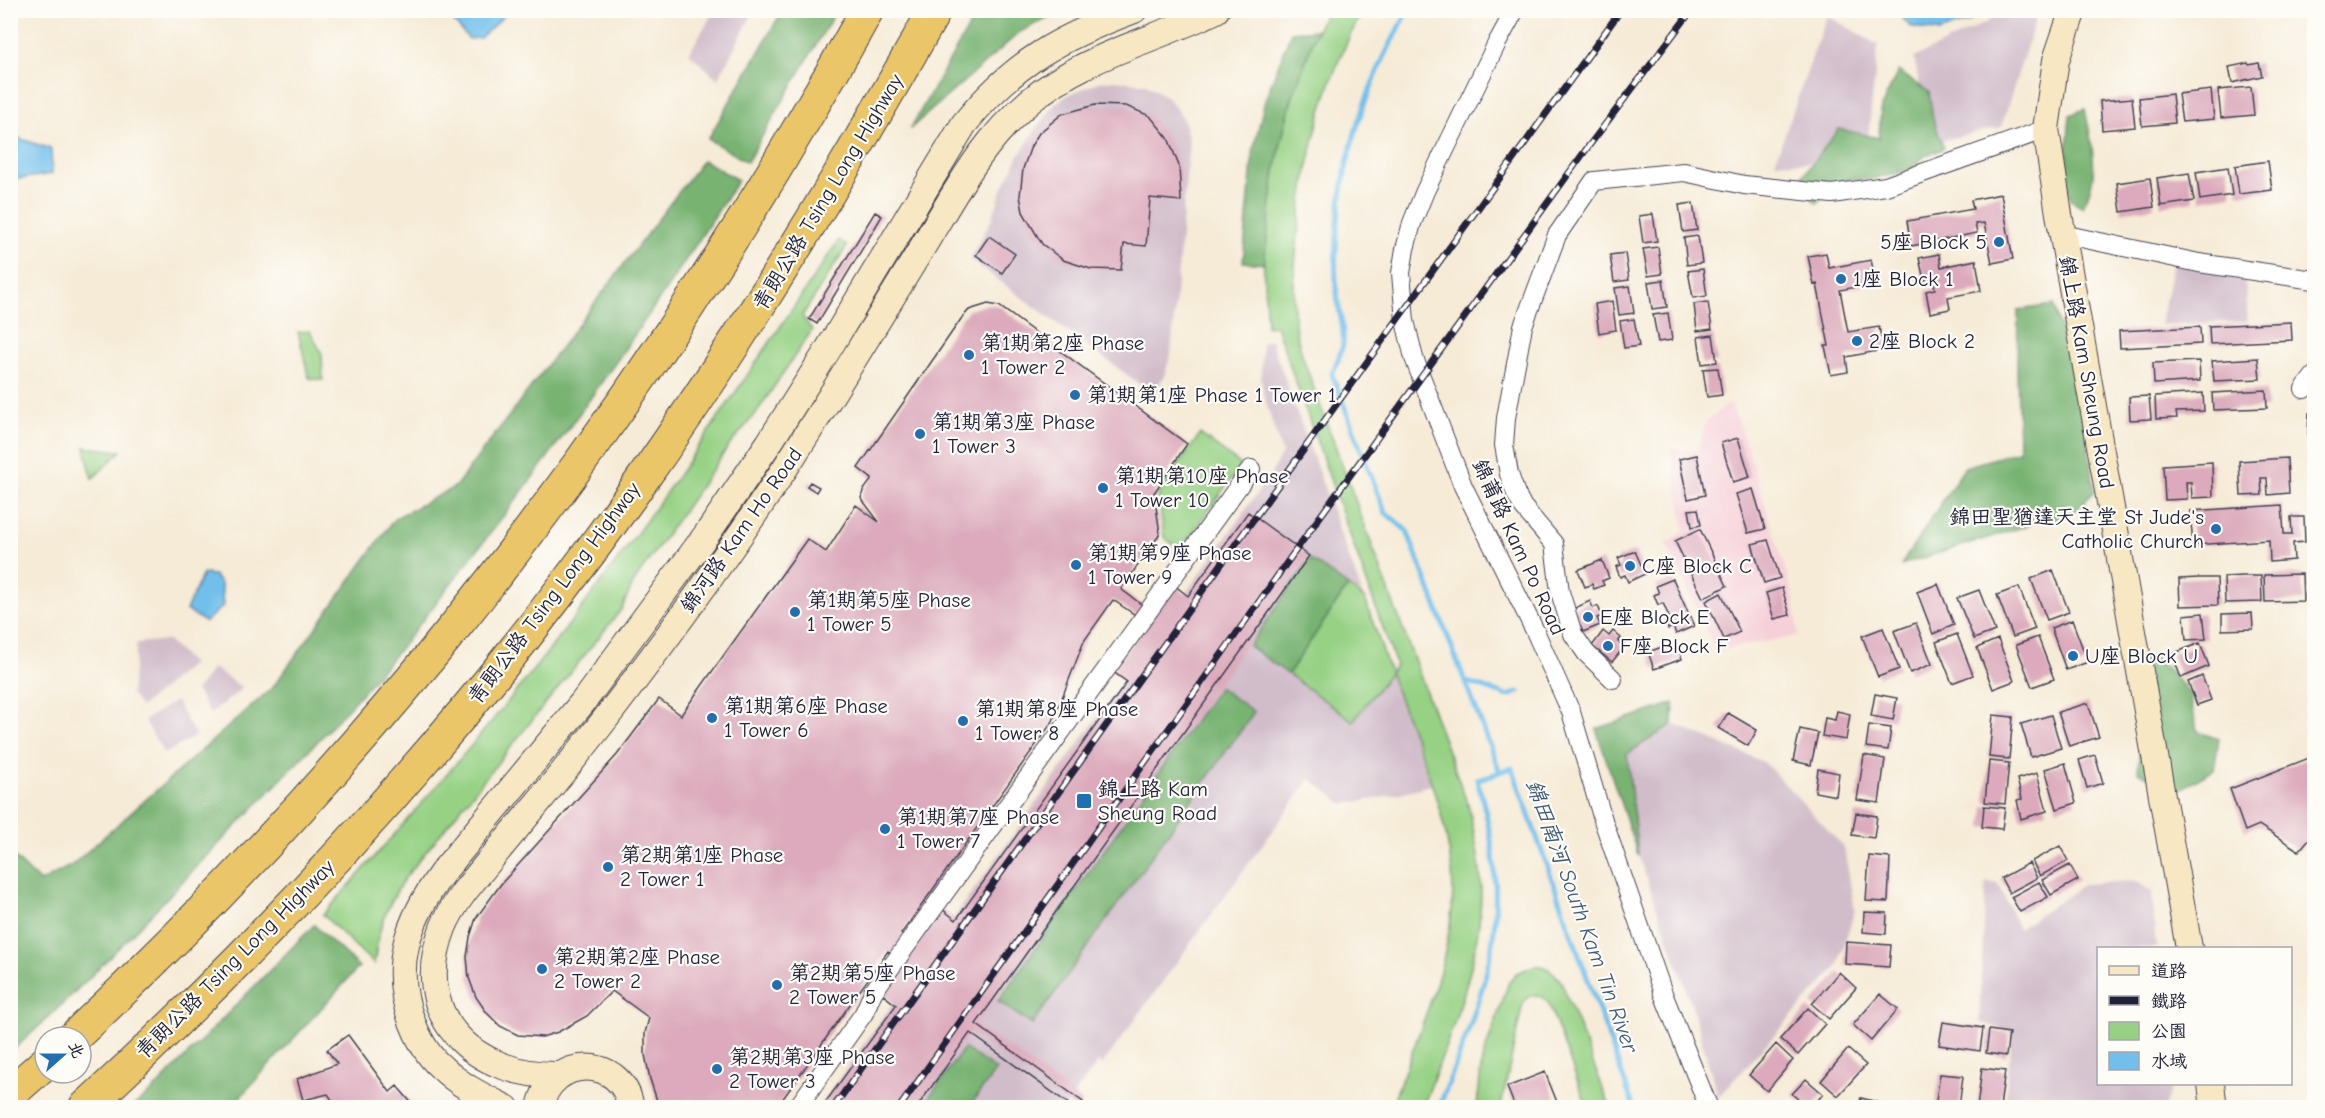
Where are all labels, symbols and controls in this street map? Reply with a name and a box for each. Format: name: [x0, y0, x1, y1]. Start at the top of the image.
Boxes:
street label: 青朗公路 Tsing Long Highway: [748, 69, 908, 314]
place label: 5座 Block 5: [1880, 230, 1987, 254]
marker: 5座 Block 5: [1992, 235, 2006, 249]
street label: 錦上路 Kam Sheung Road: [2055, 254, 2119, 490]
place label: 1座 Block 1: [1853, 267, 1954, 291]
marker: 1座 Block 1: [1834, 272, 1848, 286]
place label: 2座 Block 2: [1869, 329, 1975, 353]
place label: 第1期第2座 Phase 1 Tower 2: [981, 331, 1144, 379]
marker: 2座 Block 2: [1850, 334, 1864, 348]
marker: 第1期第2座 Phase 1 Tower 2: [962, 348, 976, 362]
place label: 第1期第1座 Phase 1 Tower 1: [1087, 383, 1336, 407]
marker: 第1期第1座 Phase 1 Tower 1: [1068, 388, 1082, 402]
place label: 第1期第3座 Phase 1 Tower 3: [932, 410, 1095, 458]
marker: 第1期第3座 Phase 1 Tower 3: [913, 427, 927, 441]
street label: 錦河路 Kam Ho Road: [675, 443, 807, 617]
street label: 錦莆路 Kam Po Road: [1468, 455, 1570, 639]
place label: 第1期第10座 Phase 1 Tower 10: [1115, 464, 1288, 512]
street label: 青朗公路 Tsing Long Highway: [463, 477, 645, 708]
marker: 第1期第10座 Phase 1 Tower 10: [1096, 481, 1110, 495]
place label: 錦田聖猶達天主堂 St Jude's Catholic Church: [1950, 505, 2204, 553]
marker: 錦田聖猶達天主堂 St Jude's Catholic Church: [2209, 522, 2223, 536]
place label: 第1期第9座 Phase 1 Tower 9: [1088, 541, 1252, 589]
place label: C座 Block C: [1642, 554, 1752, 578]
marker: 第1期第9座 Phase 1 Tower 9: [1069, 558, 1083, 572]
marker: C座 Block C: [1623, 559, 1637, 573]
place label: 第1期第5座 Phase 1 Tower 5: [807, 588, 971, 636]
marker: 第1期第5座 Phase 1 Tower 5: [788, 605, 802, 619]
place label: E座 Block E: [1600, 605, 1709, 629]
marker: E座 Block E: [1581, 610, 1595, 624]
place label: F座 Block F: [1620, 634, 1728, 658]
marker: F座 Block F: [1601, 639, 1615, 653]
place label: U座 Block U: [2085, 644, 2198, 668]
marker: U座 Block U: [2066, 649, 2080, 663]
place label: 第1期第6座 Phase 1 Tower 6: [724, 694, 888, 742]
place label: 第1期第8座 Phase 1 Tower 8: [975, 697, 1138, 745]
marker: 第1期第6座 Phase 1 Tower 6: [705, 711, 719, 725]
marker: 第1期第8座 Phase 1 Tower 8: [956, 714, 970, 728]
water label: 錦田南河 South Kam Tin River: [1520, 776, 1644, 1057]
place label: 錦上路 Kam Sheung Road: [1098, 777, 1217, 825]
marker: 錦上路 Kam Sheung Road: [1075, 792, 1093, 810]
place label: 第1期第7座 Phase 1 Tower 7: [897, 805, 1059, 853]
marker: 第1期第7座 Phase 1 Tower 7: [878, 822, 892, 836]
place label: 第2期第1座 Phase 2 Tower 1: [620, 843, 783, 891]
street label: 青朗公路 Tsing Long Highway: [131, 854, 340, 1063]
marker: 第2期第1座 Phase 2 Tower 1: [601, 860, 615, 874]
place label: 第2期第2座 Phase 2 Tower 2: [554, 945, 720, 993]
legend: [2097, 947, 2292, 1085]
place label: 第2期第5座 Phase 2 Tower 5: [789, 961, 955, 1009]
text: 道路: [2151, 961, 2187, 982]
marker: 第2期第2座 Phase 2 Tower 2: [535, 962, 549, 976]
marker: 第2期第5座 Phase 2 Tower 5: [770, 978, 784, 992]
text: 鐵路: [2151, 991, 2187, 1012]
text: 公園: [2151, 1021, 2187, 1042]
north arrow: [33, 1025, 93, 1085]
text: 北: [65, 1039, 87, 1061]
place label: 第2期第3座 Phase 2 Tower 3: [729, 1045, 895, 1093]
text: 水域: [2151, 1051, 2187, 1072]
marker: 第2期第3座 Phase 2 Tower 3: [710, 1062, 724, 1076]

